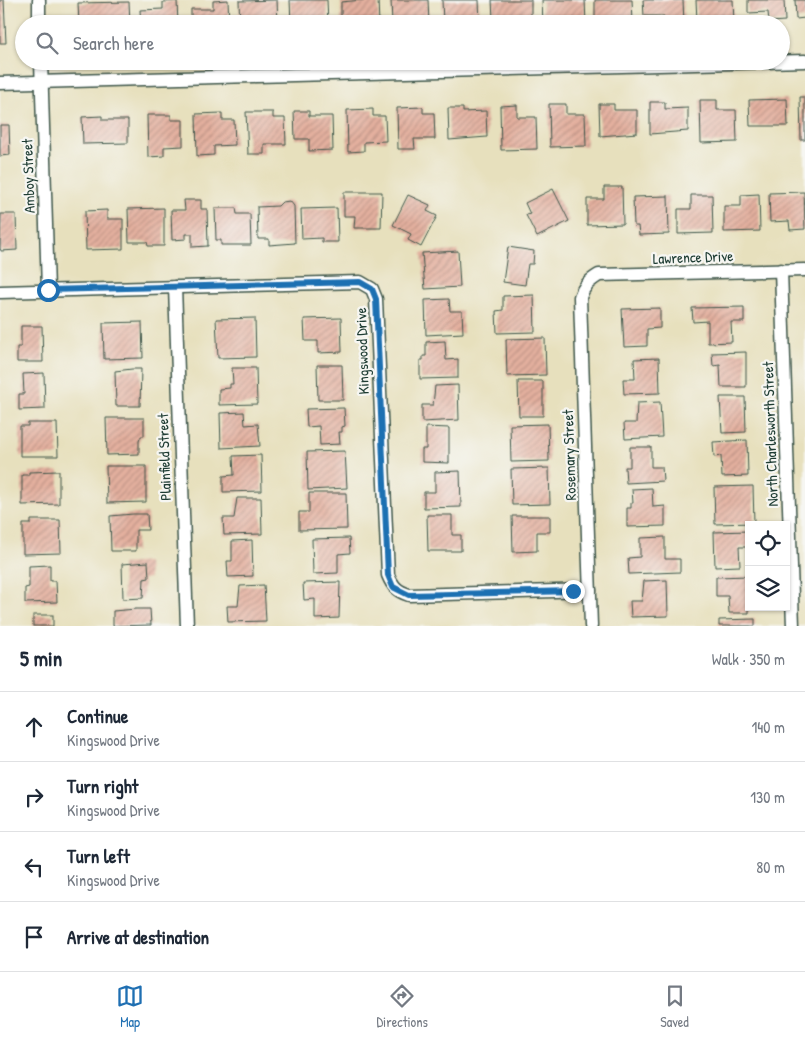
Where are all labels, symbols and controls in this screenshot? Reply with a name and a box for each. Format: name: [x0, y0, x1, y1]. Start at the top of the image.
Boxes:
search box: [15, 15, 790, 70]
icon: search: [33, 29, 61, 57]
text: Search here: [73, 30, 154, 56]
street label: Amboy Street: [16, 138, 40, 214]
street label: Lawrence Drive: [652, 245, 734, 269]
route start: [37, 279, 60, 302]
street label: Kingswood Drive: [350, 307, 374, 395]
street label: North Charlesworth Street: [757, 360, 783, 507]
street label: Rosemary Street: [557, 408, 581, 501]
street label: Plainfield Street: [152, 412, 176, 501]
map controls: [745, 521, 790, 611]
button: locate: [745, 521, 790, 566]
button: layers: [745, 566, 790, 611]
route end: [562, 580, 585, 603]
text: 5 min: [20, 644, 62, 673]
text: Walk · 350 m: [712, 648, 785, 670]
text: Continue: [67, 703, 128, 729]
icon: ahead: [20, 713, 48, 741]
text: 140 m: [751, 716, 785, 738]
text: Kingswood Drive: [67, 729, 160, 751]
text: Turn right: [67, 773, 138, 799]
icon: right: [20, 783, 48, 811]
text: 130 m: [750, 786, 785, 808]
text: Kingswood Drive: [67, 799, 160, 821]
text: Turn left: [67, 843, 130, 869]
icon: left: [20, 853, 48, 881]
text: 80 m: [756, 856, 785, 878]
text: Kingswood Drive: [67, 869, 160, 891]
icon: arrive: [20, 923, 48, 951]
text: Arrive at destination: [67, 924, 209, 950]
tab: Map: [116, 982, 144, 1031]
tab: Directions: [376, 982, 428, 1031]
tab: Saved: [660, 982, 689, 1031]

